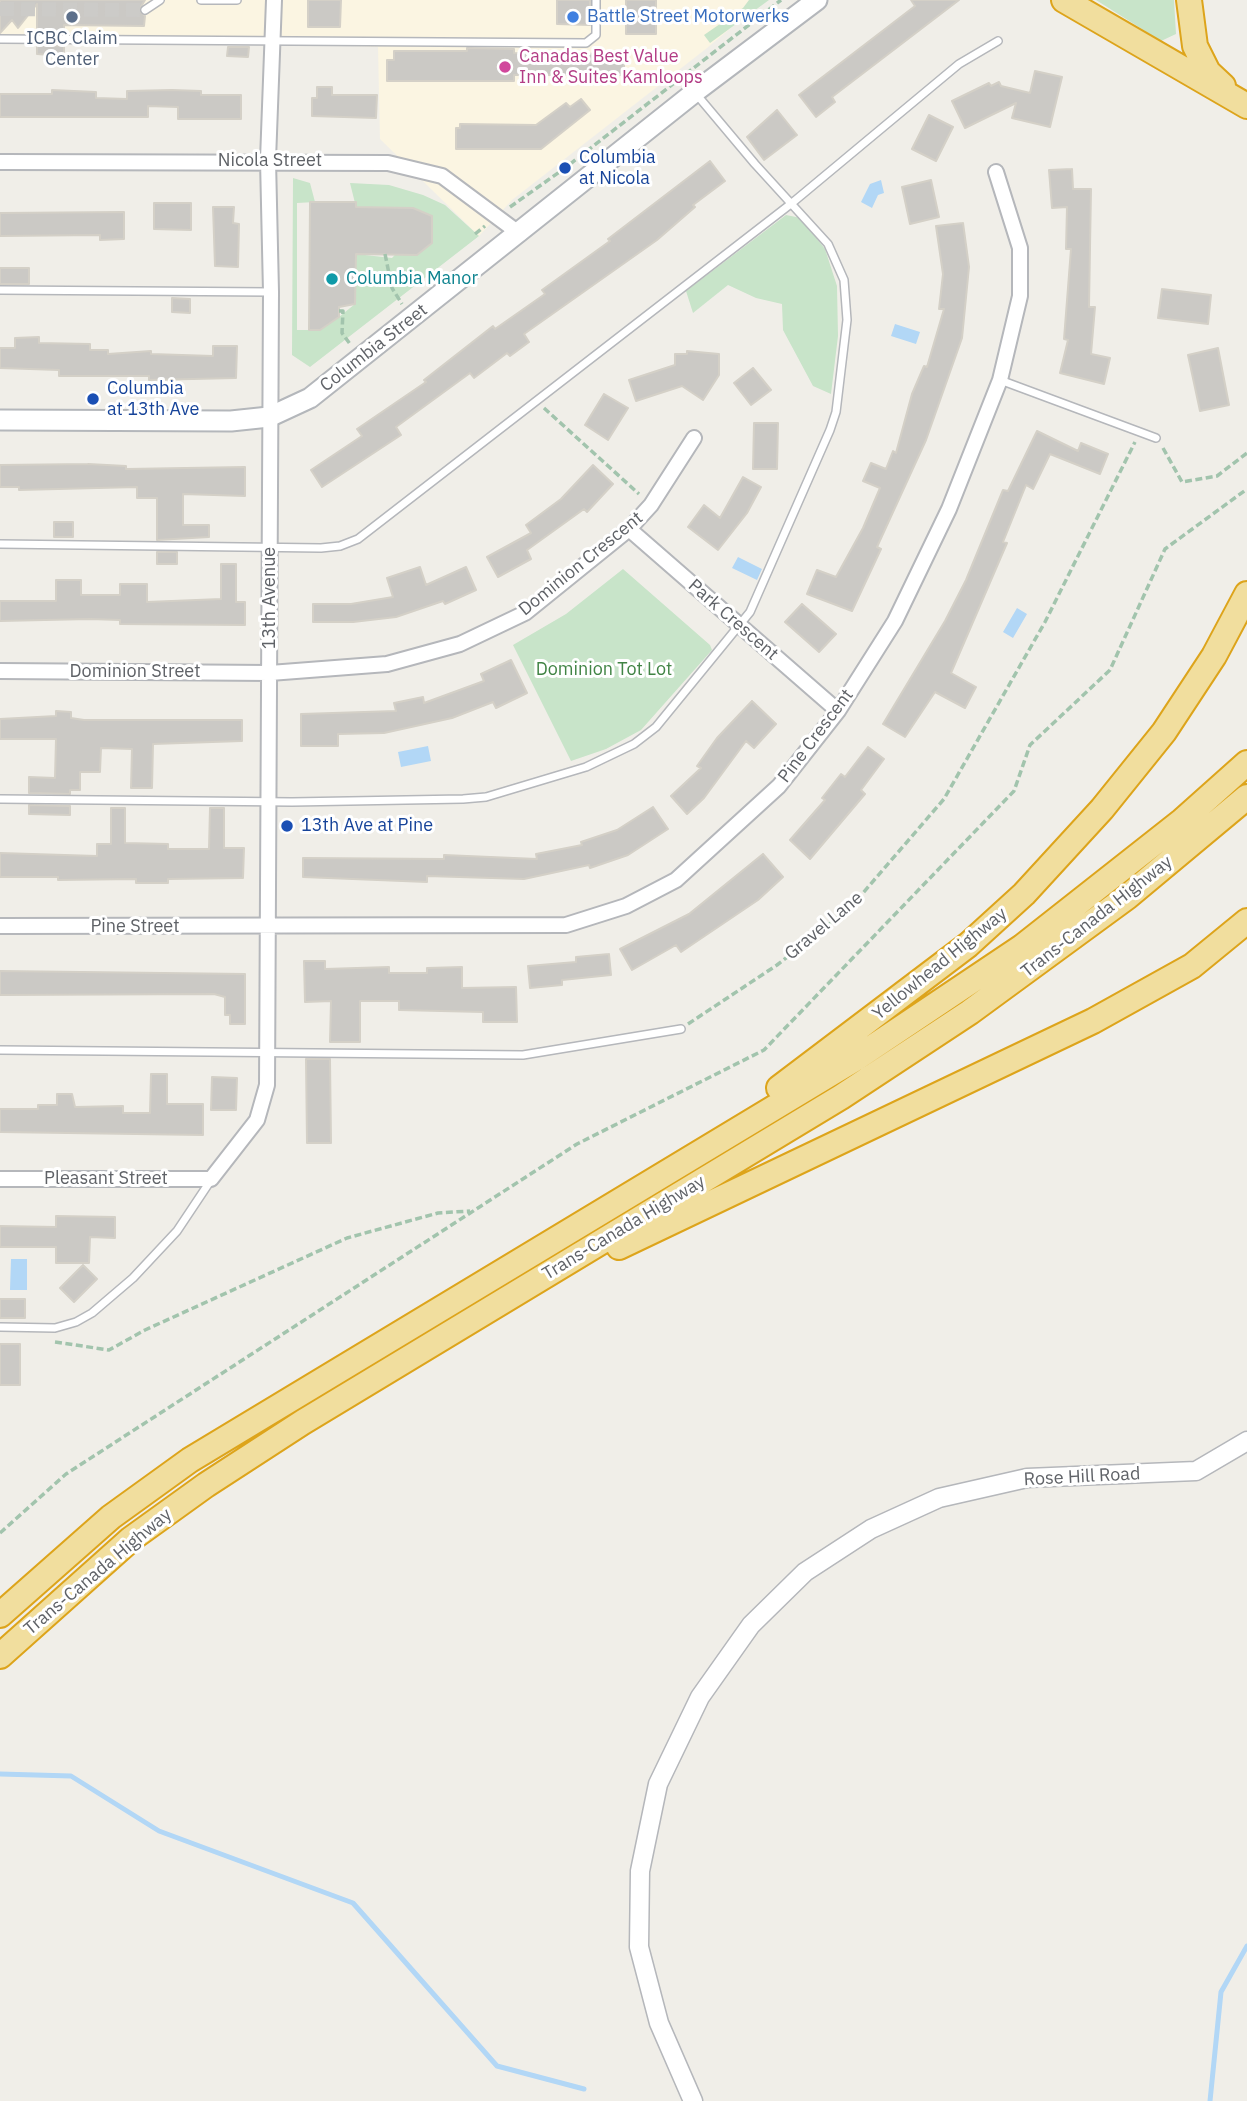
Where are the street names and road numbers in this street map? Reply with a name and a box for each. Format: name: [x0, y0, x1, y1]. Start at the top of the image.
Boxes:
street label: Nicola Street: [218, 150, 322, 172]
street label: Columbia Street: [316, 299, 432, 397]
street label: Dominion Crescent: [515, 507, 647, 621]
street label: 13th Avenue: [259, 547, 281, 649]
street label: Park Crescent: [684, 575, 782, 665]
street label: Dominion Street: [69, 661, 201, 683]
street label: Pine Crescent: [774, 685, 858, 787]
street label: Trans-Canada Highway: [1017, 851, 1177, 983]
street label: Gravel Lane: [781, 887, 867, 965]
street label: Yellowhead Highway: [868, 903, 1012, 1025]
street label: Pine Street: [90, 916, 180, 938]
street label: Pleasant Street: [44, 1168, 168, 1190]
street label: Trans-Canada Highway: [539, 1171, 709, 1285]
street label: Rose Hill Road: [1023, 1463, 1141, 1491]
street label: Trans-Canada Highway: [20, 1504, 176, 1640]

